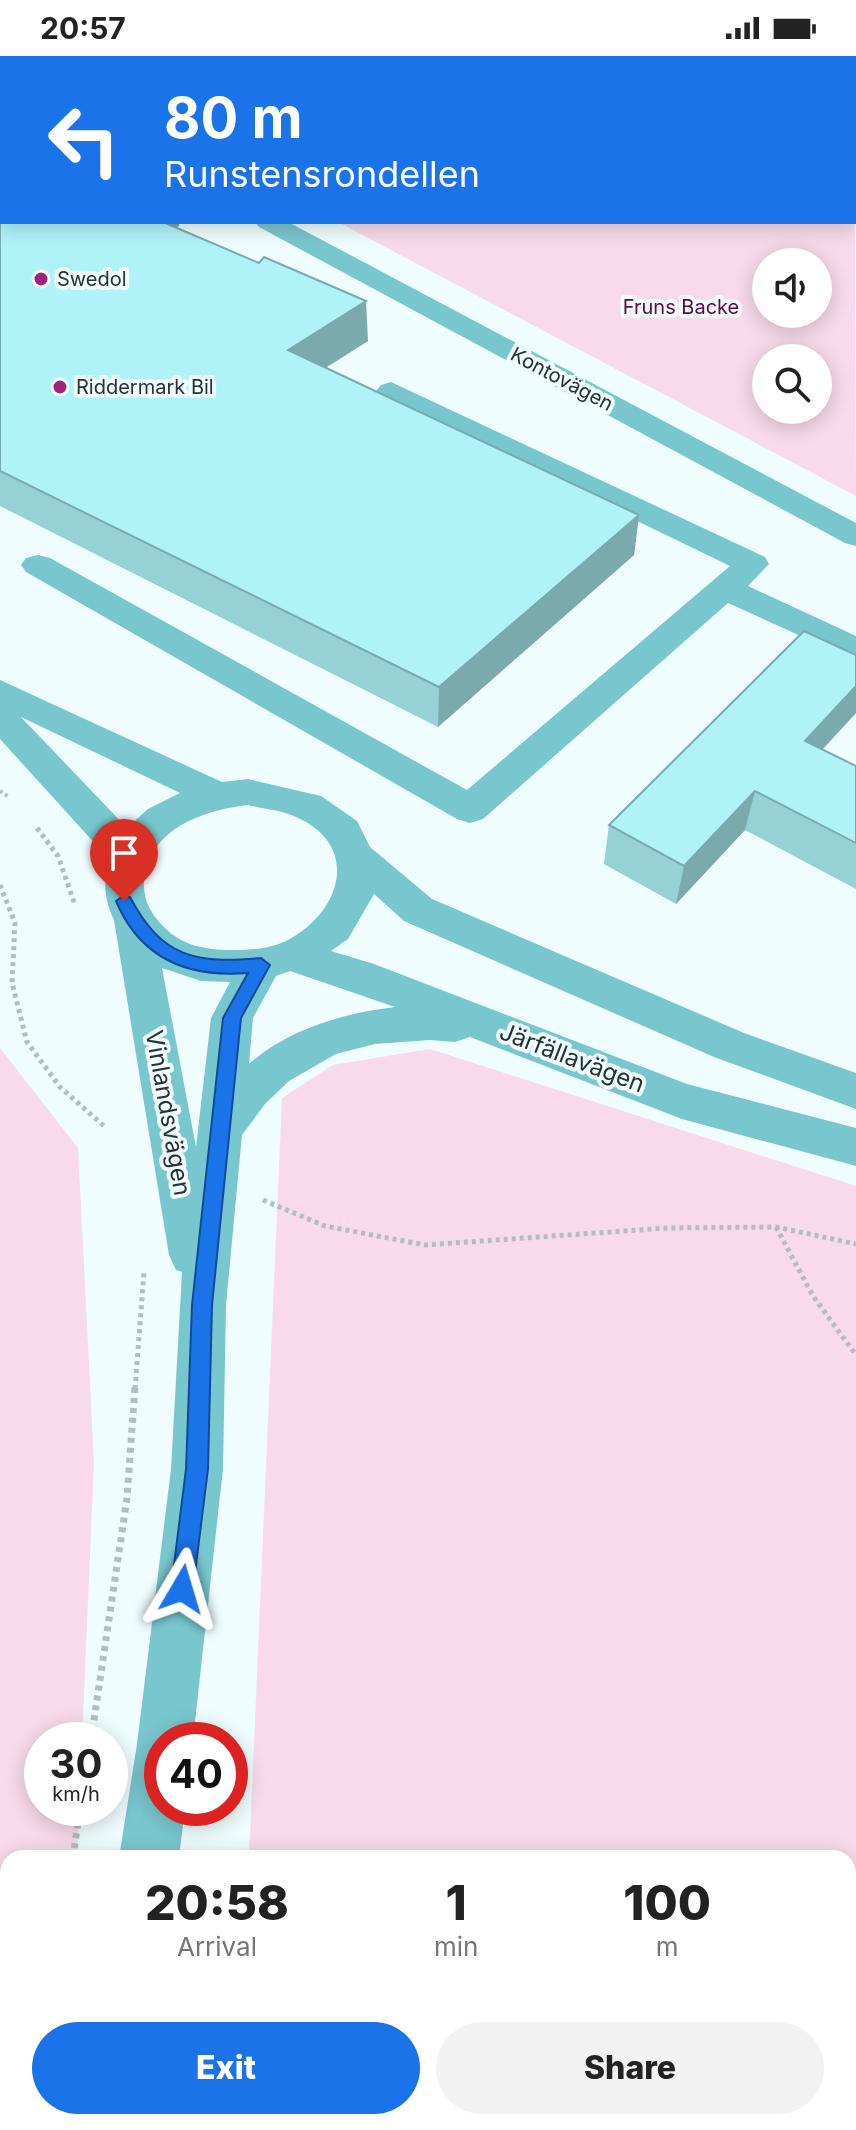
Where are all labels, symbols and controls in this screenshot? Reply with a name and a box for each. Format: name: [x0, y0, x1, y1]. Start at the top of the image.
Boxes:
text: 20:57: [40, 10, 126, 46]
text: 80 m: [164, 84, 303, 152]
icon: left: [32, 88, 136, 192]
text: Runstensrondellen: [164, 152, 480, 196]
map controls: [752, 248, 832, 424]
button: sound: [752, 248, 832, 328]
place label: Swedol: [57, 267, 127, 291]
marker: Swedol: [32, 270, 50, 288]
park label: Fruns Backe: [623, 295, 739, 319]
street label: Kontovägen: [507, 342, 617, 416]
button: search: [752, 344, 832, 424]
place label: Riddermark Bil: [76, 375, 214, 399]
marker: Riddermark Bil: [51, 378, 69, 396]
pin: [90, 819, 158, 901]
icon: arrive: [102, 831, 146, 875]
street label: Järfällavägen: [496, 1017, 649, 1098]
street label: Vinlandsvägen: [140, 1028, 197, 1198]
position arrow: [140, 1547, 224, 1631]
speed limit sign: 40: [144, 1722, 248, 1826]
text: 30: [50, 1739, 102, 1788]
text: km/h: [52, 1782, 100, 1806]
text: 20:58: [145, 1873, 289, 1932]
text: 1: [446, 1873, 467, 1932]
text: 100: [623, 1873, 711, 1932]
text: Arrival: [177, 1931, 257, 1962]
text: min: [434, 1931, 478, 1962]
text: m: [656, 1931, 679, 1962]
button: Exit: [32, 2022, 420, 2114]
button: Share: [436, 2022, 824, 2114]

